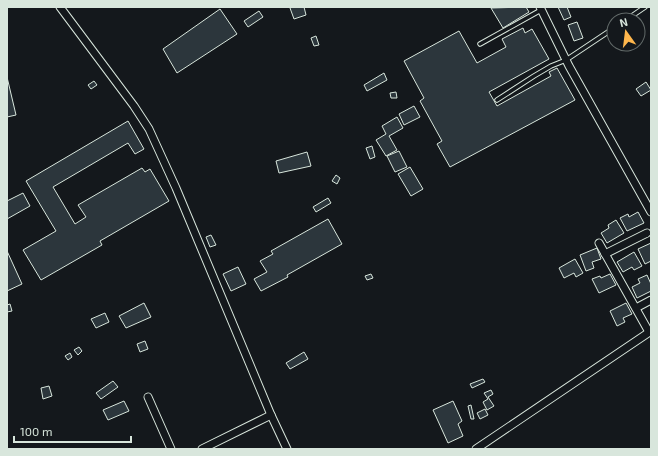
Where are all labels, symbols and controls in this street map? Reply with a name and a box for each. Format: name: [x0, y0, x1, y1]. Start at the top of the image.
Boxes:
north arrow: [606, 12, 646, 52]
text: N: [618, 15, 629, 29]
scale bar: [14, 418, 131, 444]
text: 100 m: [20, 424, 52, 438]

